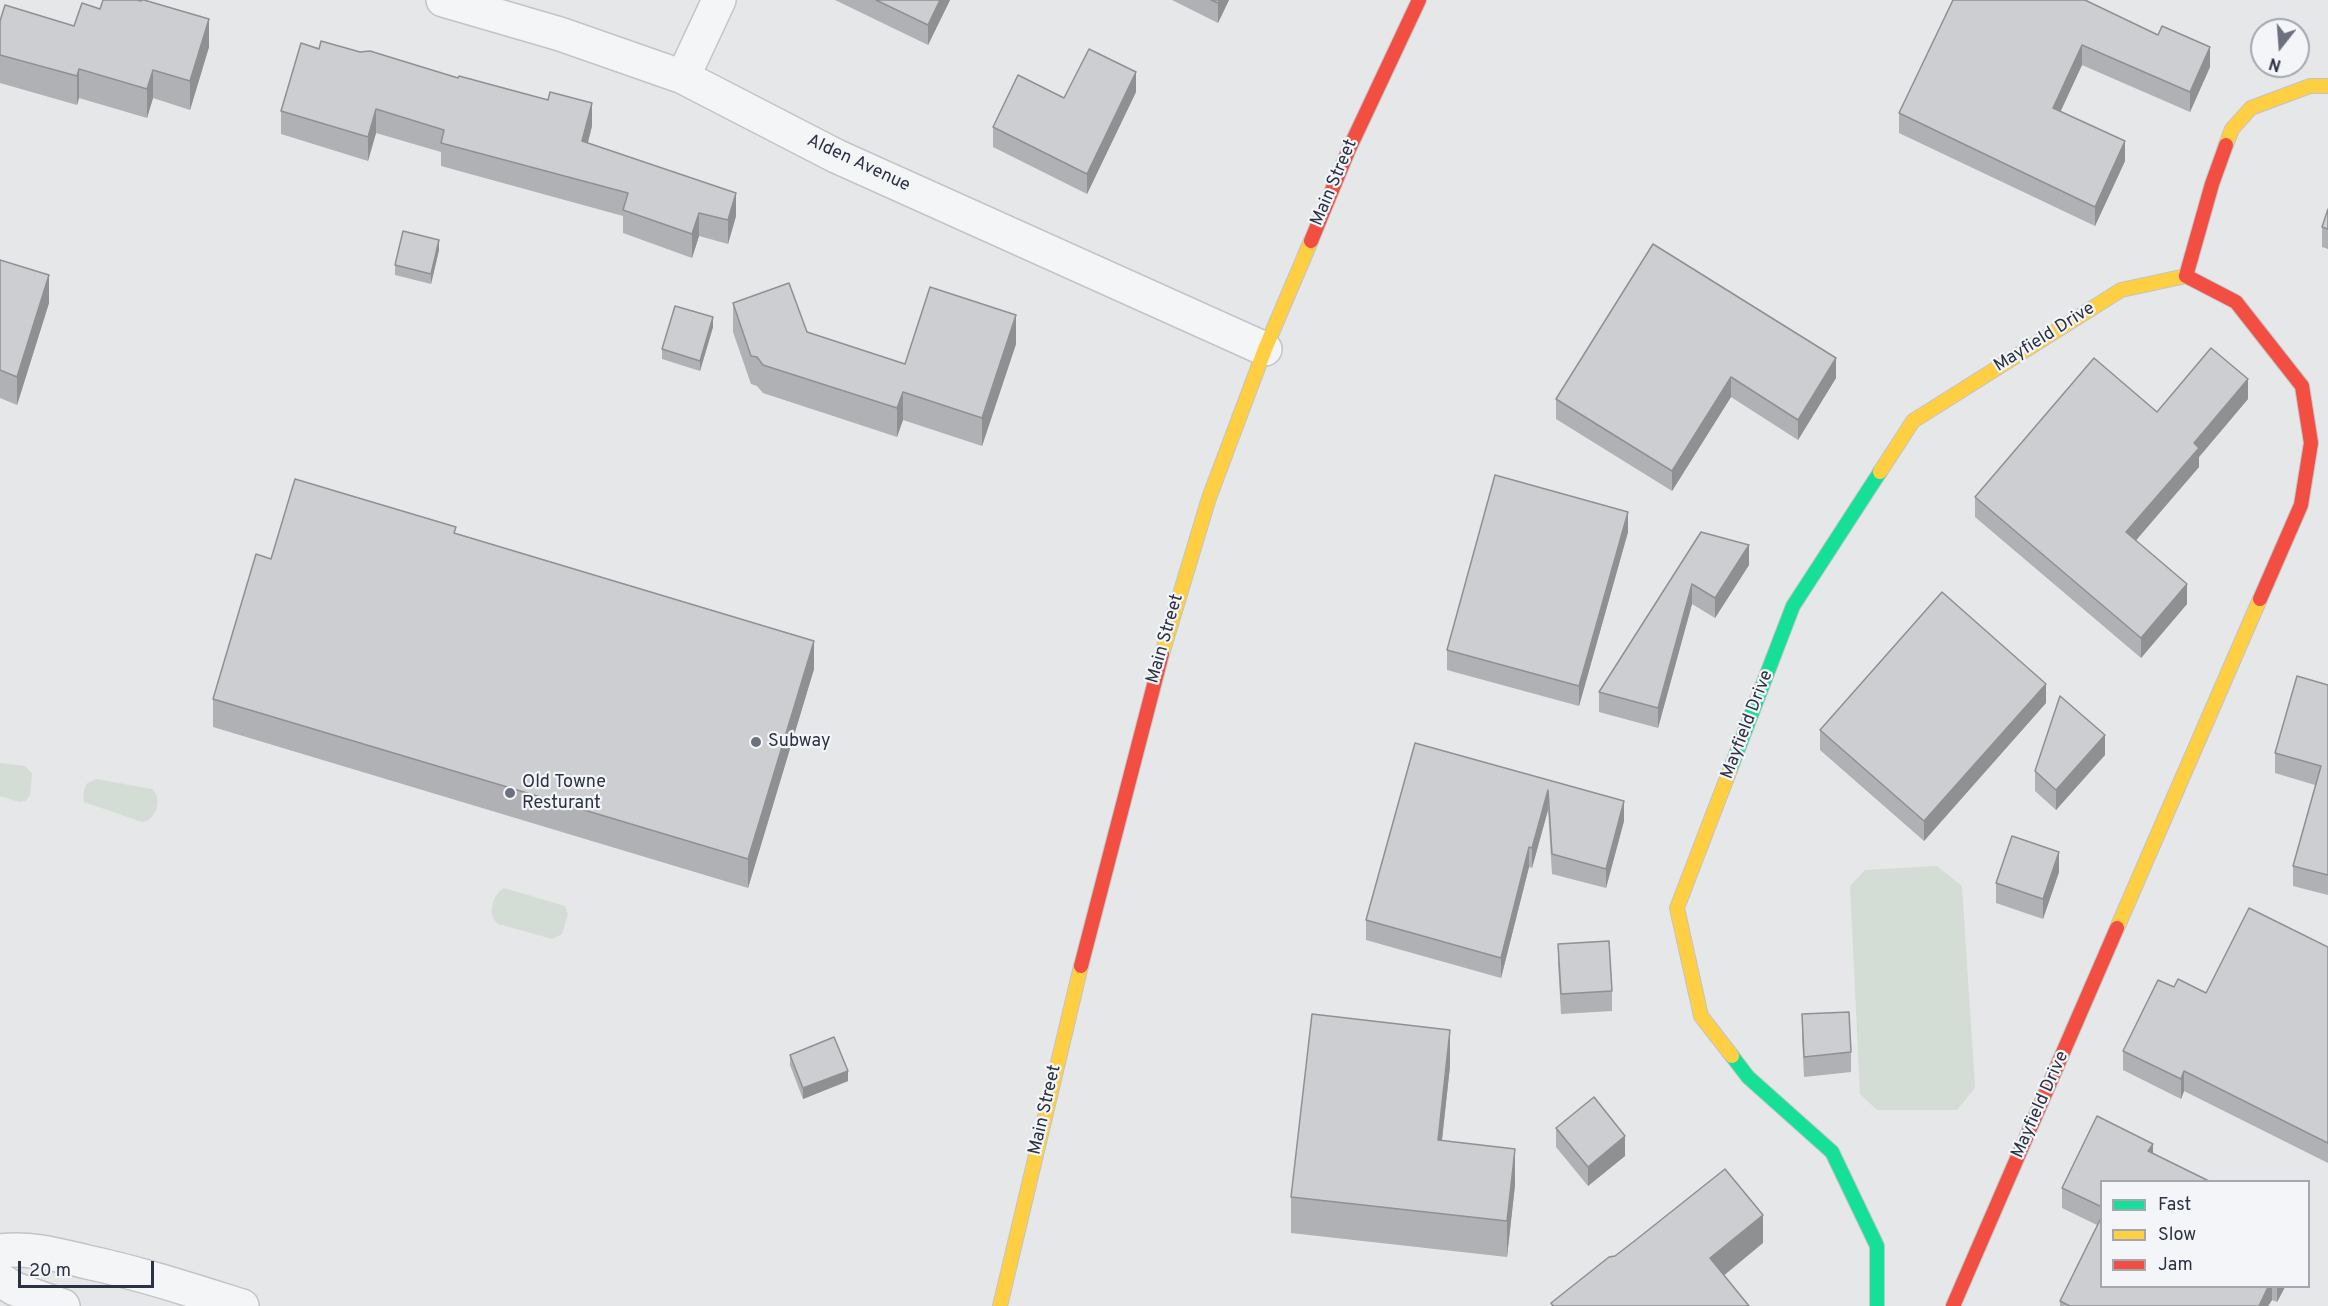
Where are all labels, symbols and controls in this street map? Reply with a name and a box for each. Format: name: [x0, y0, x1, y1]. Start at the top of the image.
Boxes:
north arrow: [2250, 18, 2310, 78]
text: N: [2267, 52, 2284, 75]
street label: Alden Avenue: [803, 131, 913, 197]
street label: Main Street: [1307, 136, 1363, 230]
street label: Mayfield Drive: [1991, 298, 2099, 378]
street label: Main Street: [1143, 592, 1189, 686]
street label: Mayfield Drive: [1717, 668, 1779, 782]
place label: Subway: [768, 731, 830, 753]
marker: Subway: [749, 735, 763, 749]
place label: Old Towne Resturant: [522, 772, 606, 814]
marker: Old Towne Resturant: [503, 786, 517, 800]
street label: Mayfield Drive: [2008, 1048, 2074, 1162]
street label: Main Street: [1025, 1063, 1067, 1157]
legend: [2100, 1180, 2310, 1288]
text: Fast: [2158, 1194, 2191, 1217]
text: Slow: [2158, 1224, 2196, 1247]
scale bar: [21, 1249, 158, 1287]
text: Jam: [2158, 1254, 2193, 1277]
text: 20 m: [29, 1260, 71, 1283]

